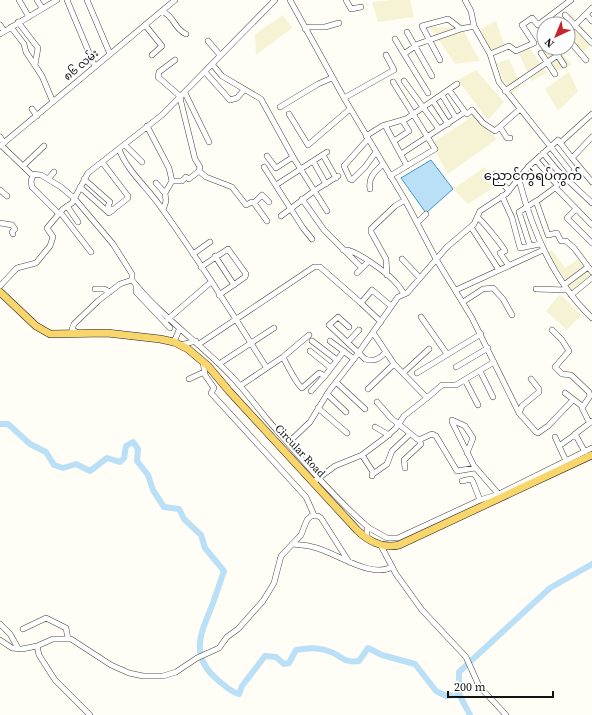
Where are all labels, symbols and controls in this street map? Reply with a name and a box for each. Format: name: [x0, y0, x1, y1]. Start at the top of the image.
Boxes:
north arrow: [536, 16, 576, 56]
text: N: [541, 35, 557, 51]
street label: ၈၆ လမ်း: [60, 46, 102, 84]
district label: ညောင်ကွဲရပ်ကွက်: [484, 167, 582, 186]
street label: Circular Road: [272, 421, 329, 481]
scale bar: [448, 673, 553, 699]
text: 200 m: [454, 679, 486, 695]

